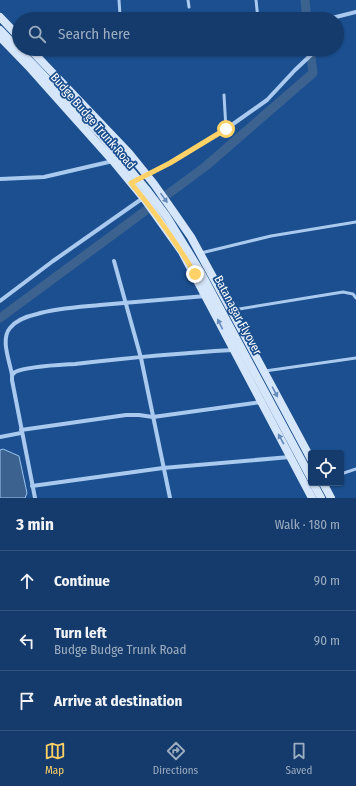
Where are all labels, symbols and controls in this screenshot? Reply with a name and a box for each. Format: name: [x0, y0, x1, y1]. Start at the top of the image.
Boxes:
search box: [12, 12, 344, 56]
icon: search: [26, 23, 48, 45]
text: Search here: [58, 25, 130, 43]
street label: Budge Budge Trunk Road: [48, 70, 138, 172]
route start: [217, 120, 235, 138]
one-way arrow: [160, 192, 168, 203]
route end: [186, 265, 204, 283]
street label: Batanagar Flyover: [211, 273, 265, 358]
one-way arrow: [217, 318, 224, 329]
one-way arrow: [272, 386, 278, 397]
one-way arrow: [278, 433, 285, 444]
map controls: [308, 450, 344, 486]
button: locate: [308, 450, 344, 486]
text: 3 min: [16, 514, 54, 535]
text: Walk · 180 m: [275, 517, 340, 532]
icon: ahead: [16, 570, 38, 592]
text: Continue: [54, 572, 110, 590]
text: 90 m: [314, 573, 340, 588]
text: Turn left: [54, 624, 107, 642]
icon: left: [16, 630, 38, 652]
text: 90 m: [314, 633, 340, 648]
text: Budge Budge Trunk Road: [54, 642, 186, 657]
icon: arrive: [16, 690, 38, 712]
text: Arrive at destination: [54, 692, 182, 710]
tab: Map: [44, 740, 66, 777]
tab: Directions: [153, 740, 198, 777]
tab: Saved: [286, 740, 312, 777]

